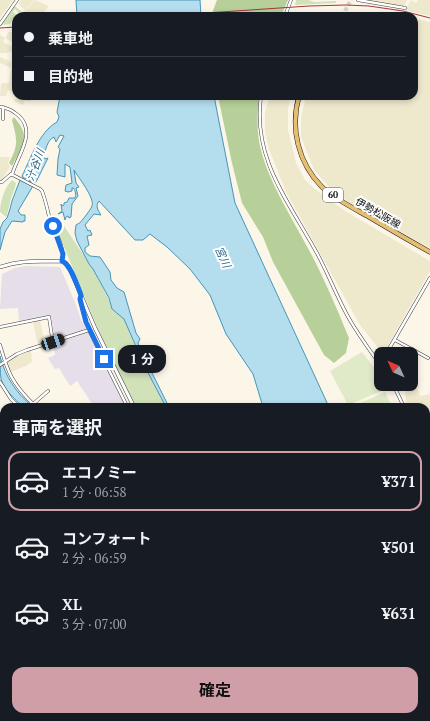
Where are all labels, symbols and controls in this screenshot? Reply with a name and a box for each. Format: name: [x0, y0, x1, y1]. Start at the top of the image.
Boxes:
text: 乗車地: [48, 28, 93, 48]
text: 目的地: [48, 66, 93, 86]
water label: 汁谷川: [23, 146, 48, 183]
road number: 60: [323, 188, 343, 202]
street label: 伊勢松阪線: [353, 195, 403, 231]
route start: [44, 217, 62, 235]
water label: 宮川: [212, 244, 234, 271]
car: [40, 332, 66, 352]
callout: 1 分: [118, 345, 166, 373]
north arrow: [374, 347, 418, 391]
map controls: [374, 347, 418, 391]
route end: [95, 350, 113, 368]
text: 1 分: [130, 350, 154, 368]
text: 車両を選択: [12, 415, 102, 439]
text: エコノミー: [62, 462, 137, 482]
icon: car: [14, 463, 50, 499]
text: ¥371: [382, 471, 416, 491]
text: 1 分 · 06:58: [62, 483, 127, 501]
text: コンフォート: [62, 528, 152, 548]
icon: car: [14, 529, 50, 565]
text: ¥501: [382, 537, 416, 557]
text: 2 分 · 06:59: [62, 549, 127, 567]
text: XL: [62, 594, 82, 614]
icon: car: [14, 595, 50, 631]
text: ¥631: [382, 603, 416, 623]
text: 3 分 · 07:00: [62, 615, 127, 633]
button: 確定: [12, 667, 418, 713]

